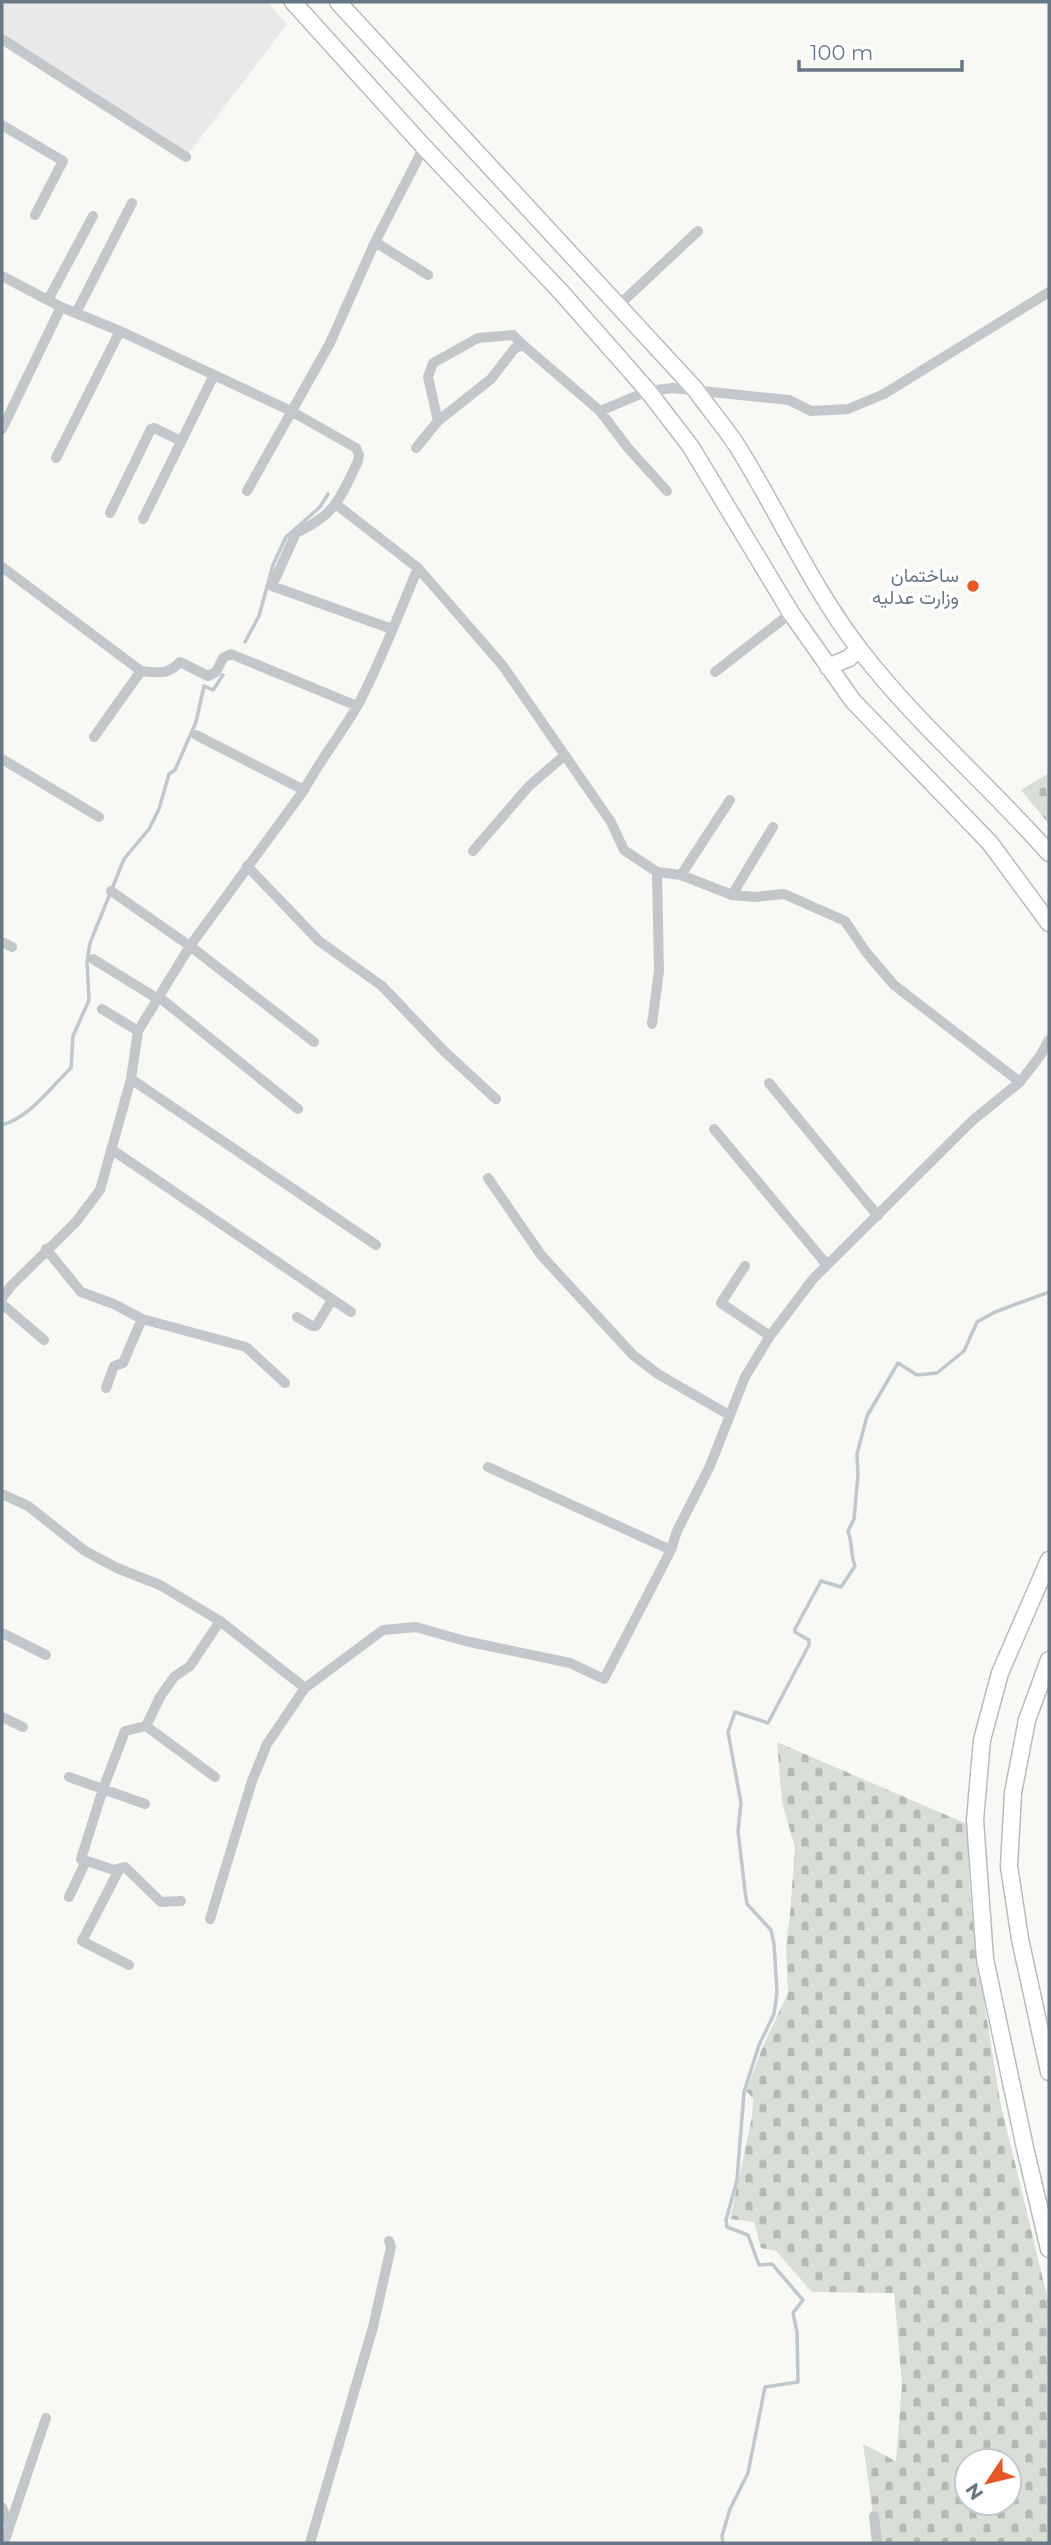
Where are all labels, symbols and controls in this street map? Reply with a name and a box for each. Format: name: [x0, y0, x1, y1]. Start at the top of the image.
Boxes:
scale bar: [799, 28, 962, 72]
text: 100 m: [810, 40, 873, 65]
place label: ساختمان وزارت عدلیه: [872, 564, 959, 609]
marker: ساختمان وزارت عدلیه: [965, 578, 981, 594]
north arrow: [953, 2447, 1023, 2517]
text: N: [961, 2479, 988, 2504]

